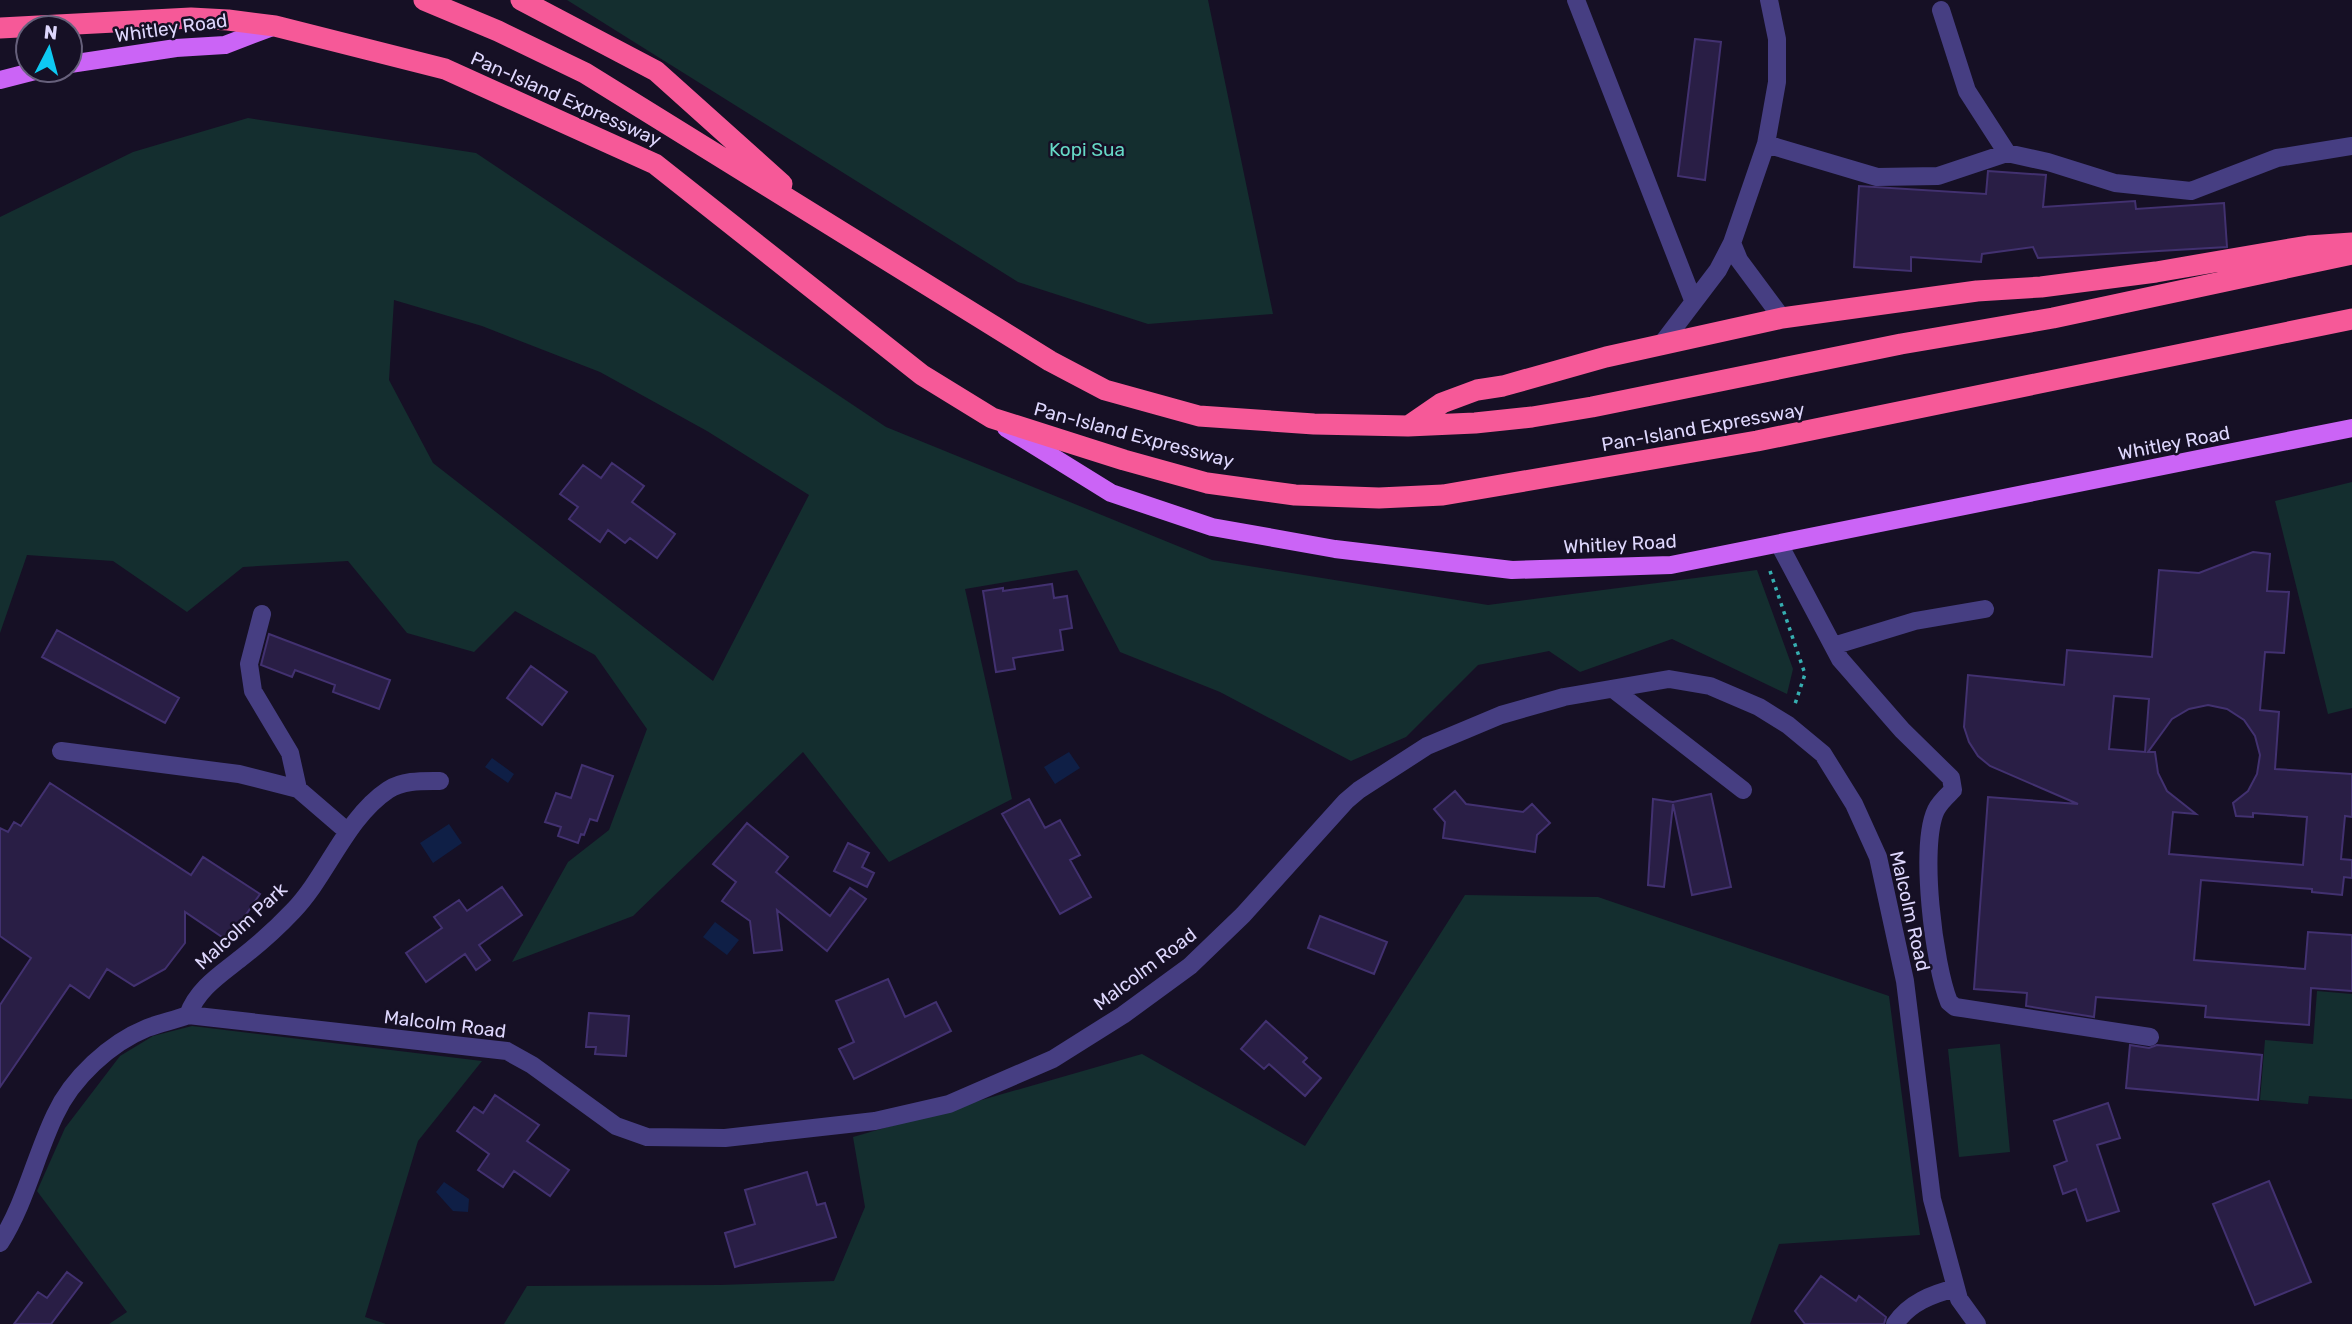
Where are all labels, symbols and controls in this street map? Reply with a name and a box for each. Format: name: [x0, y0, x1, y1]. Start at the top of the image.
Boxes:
street label: Whitley Road: [113, 9, 229, 47]
north arrow: [14, 14, 84, 84]
text: N: [43, 20, 59, 45]
street label: Pan-Island Expressway: [467, 47, 665, 151]
park label: Kopi Sua: [1049, 138, 1125, 161]
street label: Pan-Island Expressway: [1031, 397, 1237, 473]
street label: Pan-Island Expressway: [1600, 398, 1806, 456]
street label: Whitley Road: [2116, 421, 2232, 465]
street label: Whitley Road: [1563, 530, 1677, 558]
street label: Malcolm Road: [1885, 849, 1935, 973]
street label: Malcolm Park: [190, 877, 292, 974]
street label: Malcolm Road: [1089, 923, 1201, 1015]
street label: Malcolm Road: [383, 1005, 507, 1043]

